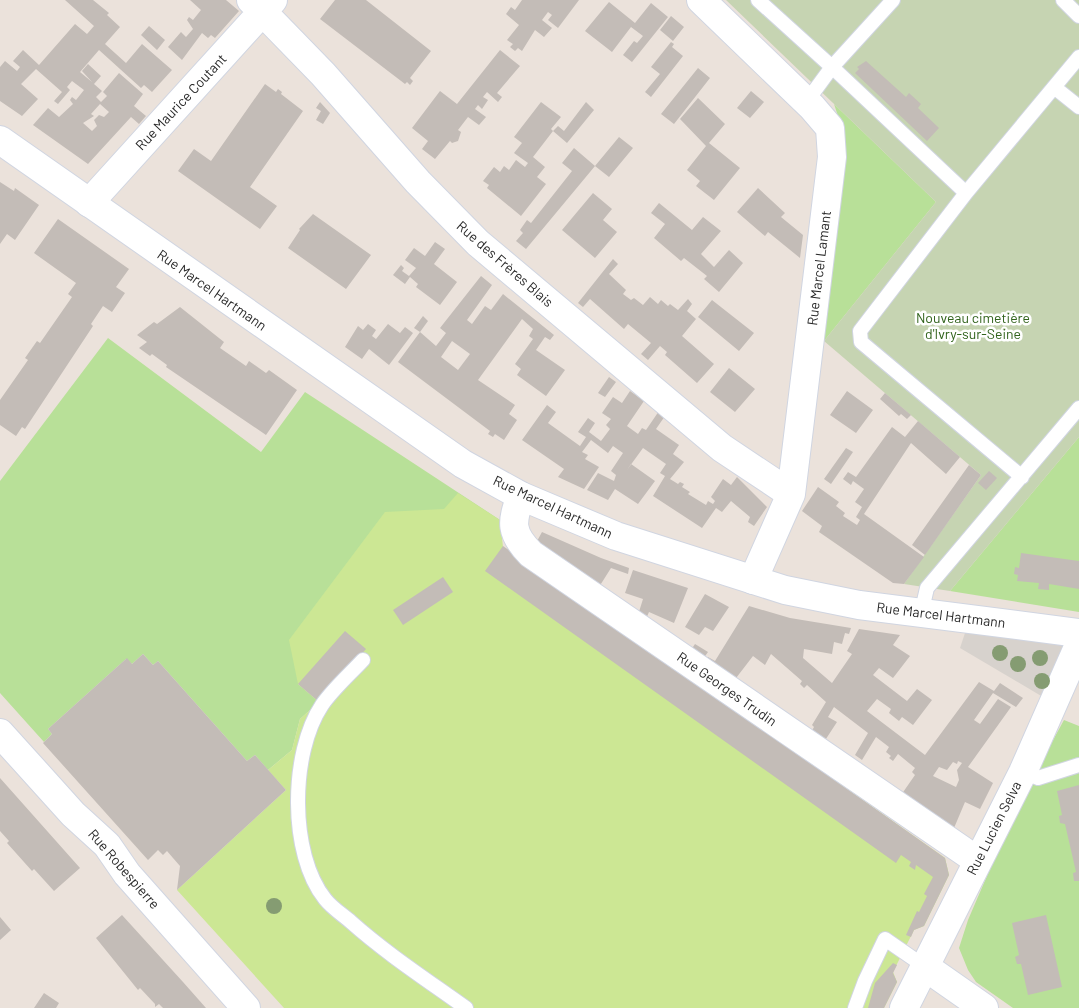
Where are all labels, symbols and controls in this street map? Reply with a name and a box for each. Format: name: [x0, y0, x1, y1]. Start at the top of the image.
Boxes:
street label: Rue Maurice Coutant: [132, 50, 230, 153]
street label: Rue Marcel Lamant: [803, 209, 834, 326]
street label: Rue des Frères Blais: [454, 217, 557, 310]
street label: Rue Marcel Hartmann: [154, 245, 270, 334]
park label: Nouveau cimetière d'Ivry-sur-Seine: [916, 309, 1030, 342]
street label: Rue Marcel Hartmann: [491, 471, 616, 542]
street label: Rue Marcel Hartmann: [876, 598, 1006, 631]
street label: Rue Georges Trudin: [674, 648, 780, 729]
street label: Rue Lucien Selva: [963, 778, 1025, 878]
street label: Rue Robespierre: [85, 825, 164, 912]

